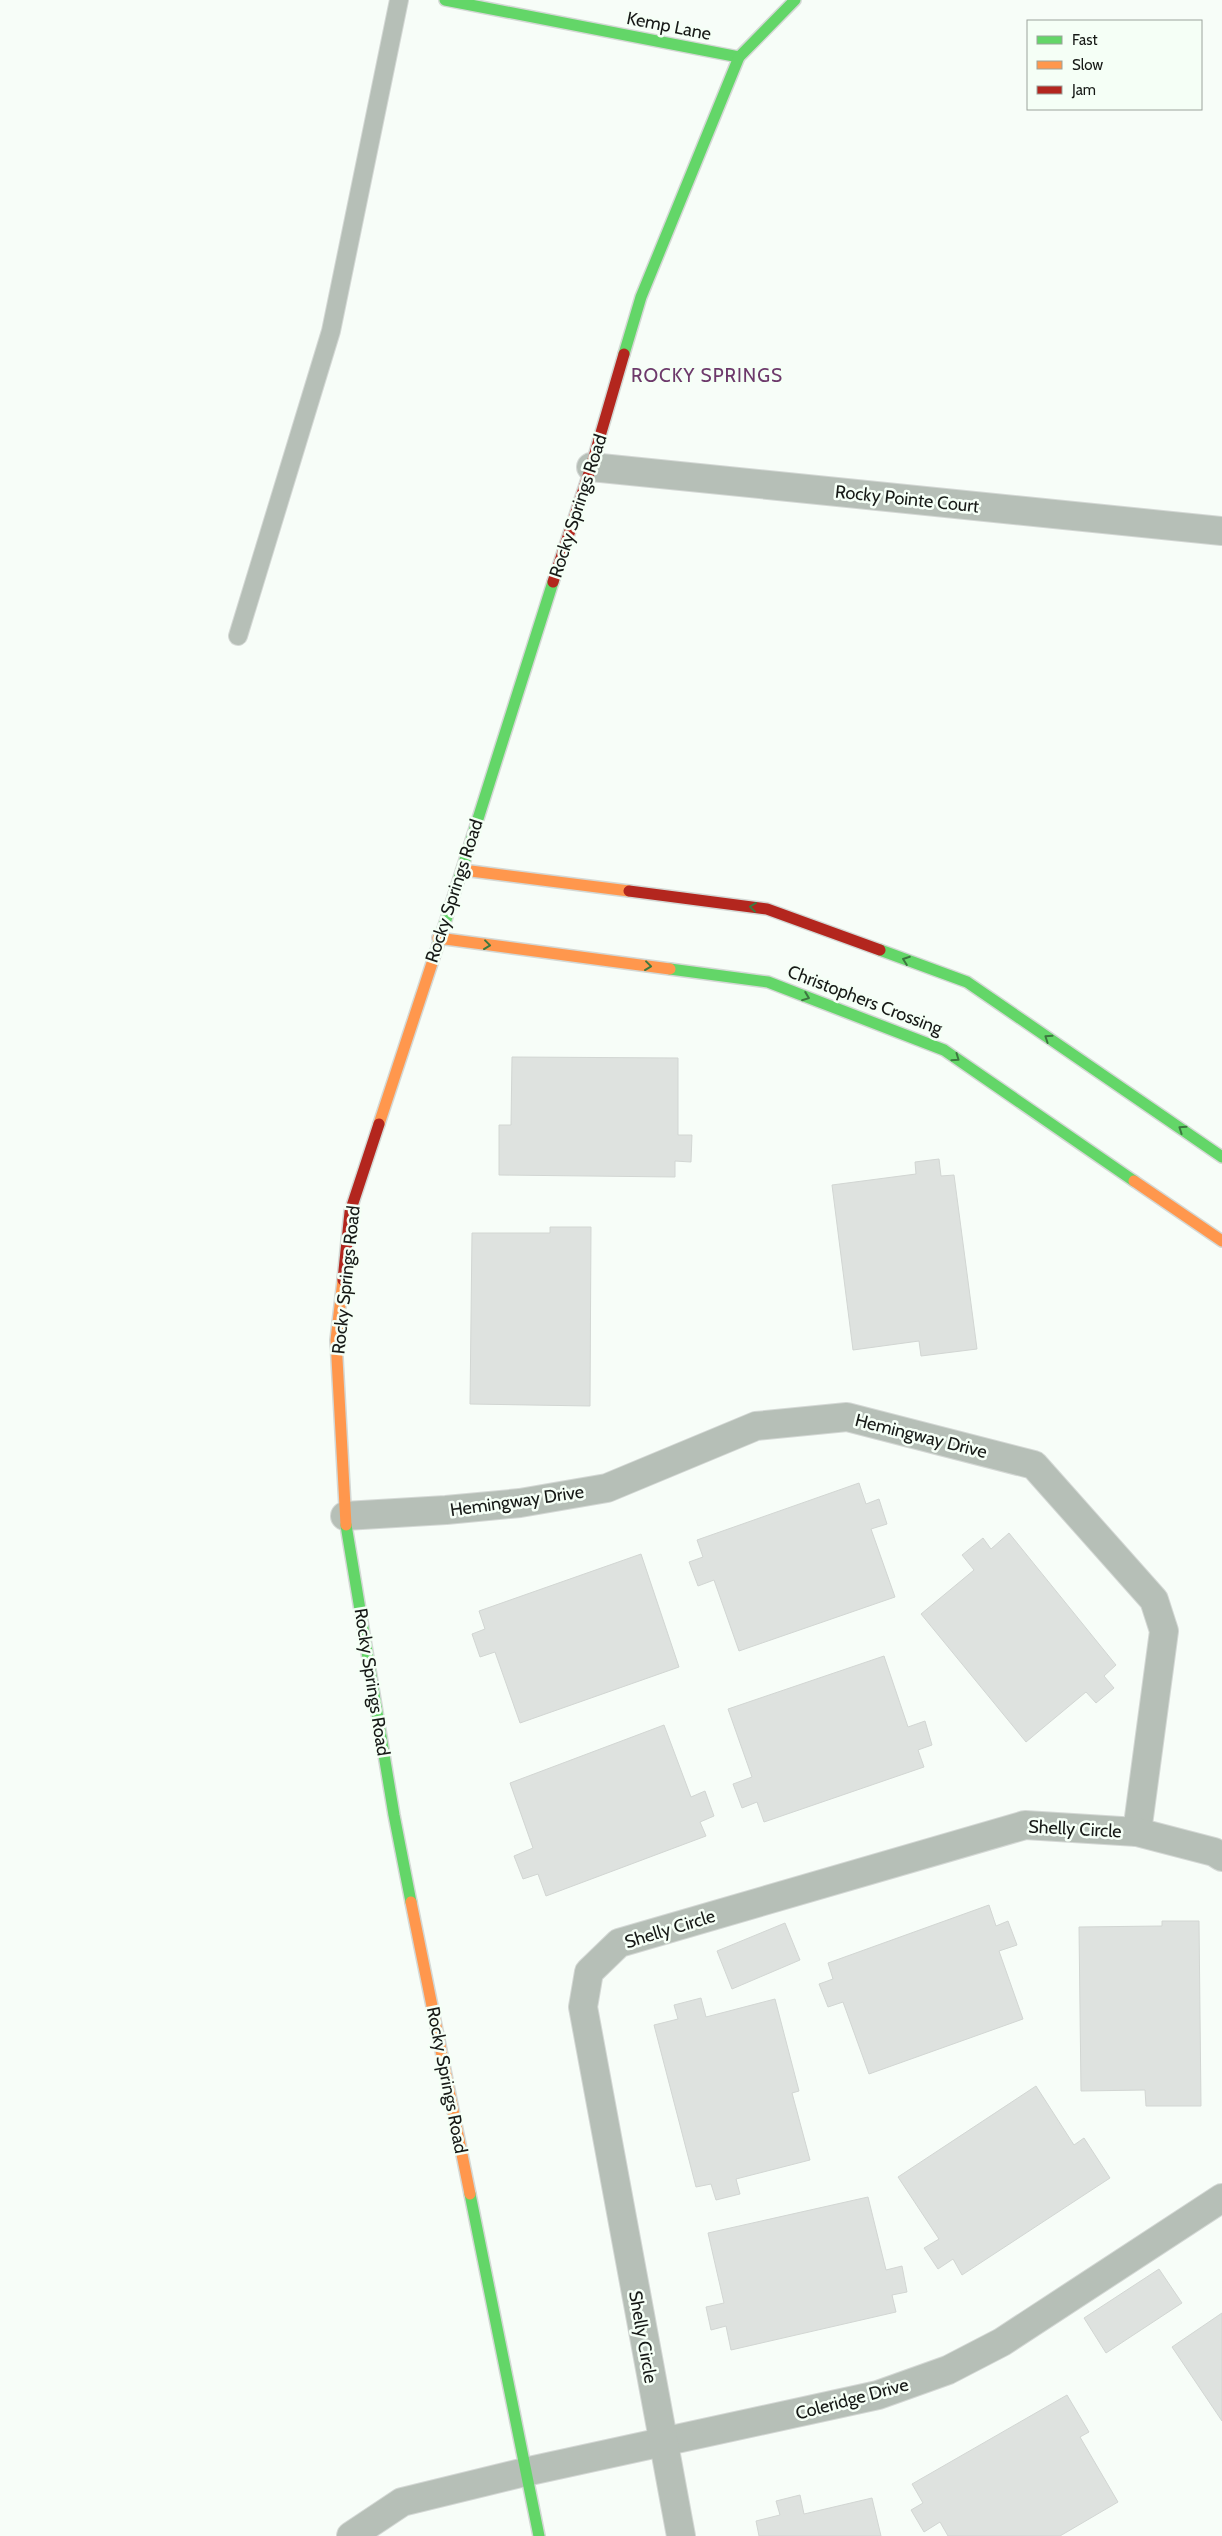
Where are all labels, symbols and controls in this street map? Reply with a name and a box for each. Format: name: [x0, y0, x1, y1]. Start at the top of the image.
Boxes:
street label: Kemp Lane: [625, 7, 713, 45]
legend: [1027, 20, 1202, 110]
text: Fast: [1072, 31, 1097, 49]
text: Slow: [1072, 56, 1103, 74]
text: Jam: [1071, 81, 1096, 99]
district label: ROCKY SPRINGS: [631, 364, 783, 387]
street label: Rocky Springs Road: [544, 432, 612, 580]
street label: Rocky Pointe Court: [834, 480, 980, 518]
street label: Rocky Springs Road: [420, 817, 488, 965]
one-way arrow: [748, 902, 756, 913]
one-way arrow: [483, 939, 491, 950]
one-way arrow: [902, 956, 911, 966]
one-way arrow: [644, 960, 652, 971]
street label: Christophers Crossing: [785, 960, 946, 1040]
one-way arrow: [802, 991, 810, 1001]
one-way arrow: [1044, 1035, 1053, 1044]
one-way arrow: [951, 1052, 960, 1061]
one-way arrow: [1178, 1126, 1187, 1135]
street label: Rocky Springs Road: [327, 1205, 365, 1355]
street label: Hemingway Drive: [853, 1409, 989, 1463]
street label: Hemingway Drive: [449, 1481, 585, 1521]
street label: Rocky Springs Road: [349, 1607, 395, 1757]
street label: Shelly Circle: [1028, 1816, 1122, 1842]
street label: Shelly Circle: [622, 1905, 718, 1953]
street label: Rocky Springs Road: [422, 2005, 472, 2155]
street label: Shelly Circle: [624, 2289, 662, 2385]
street label: Coleridge Drive: [793, 2373, 911, 2425]

